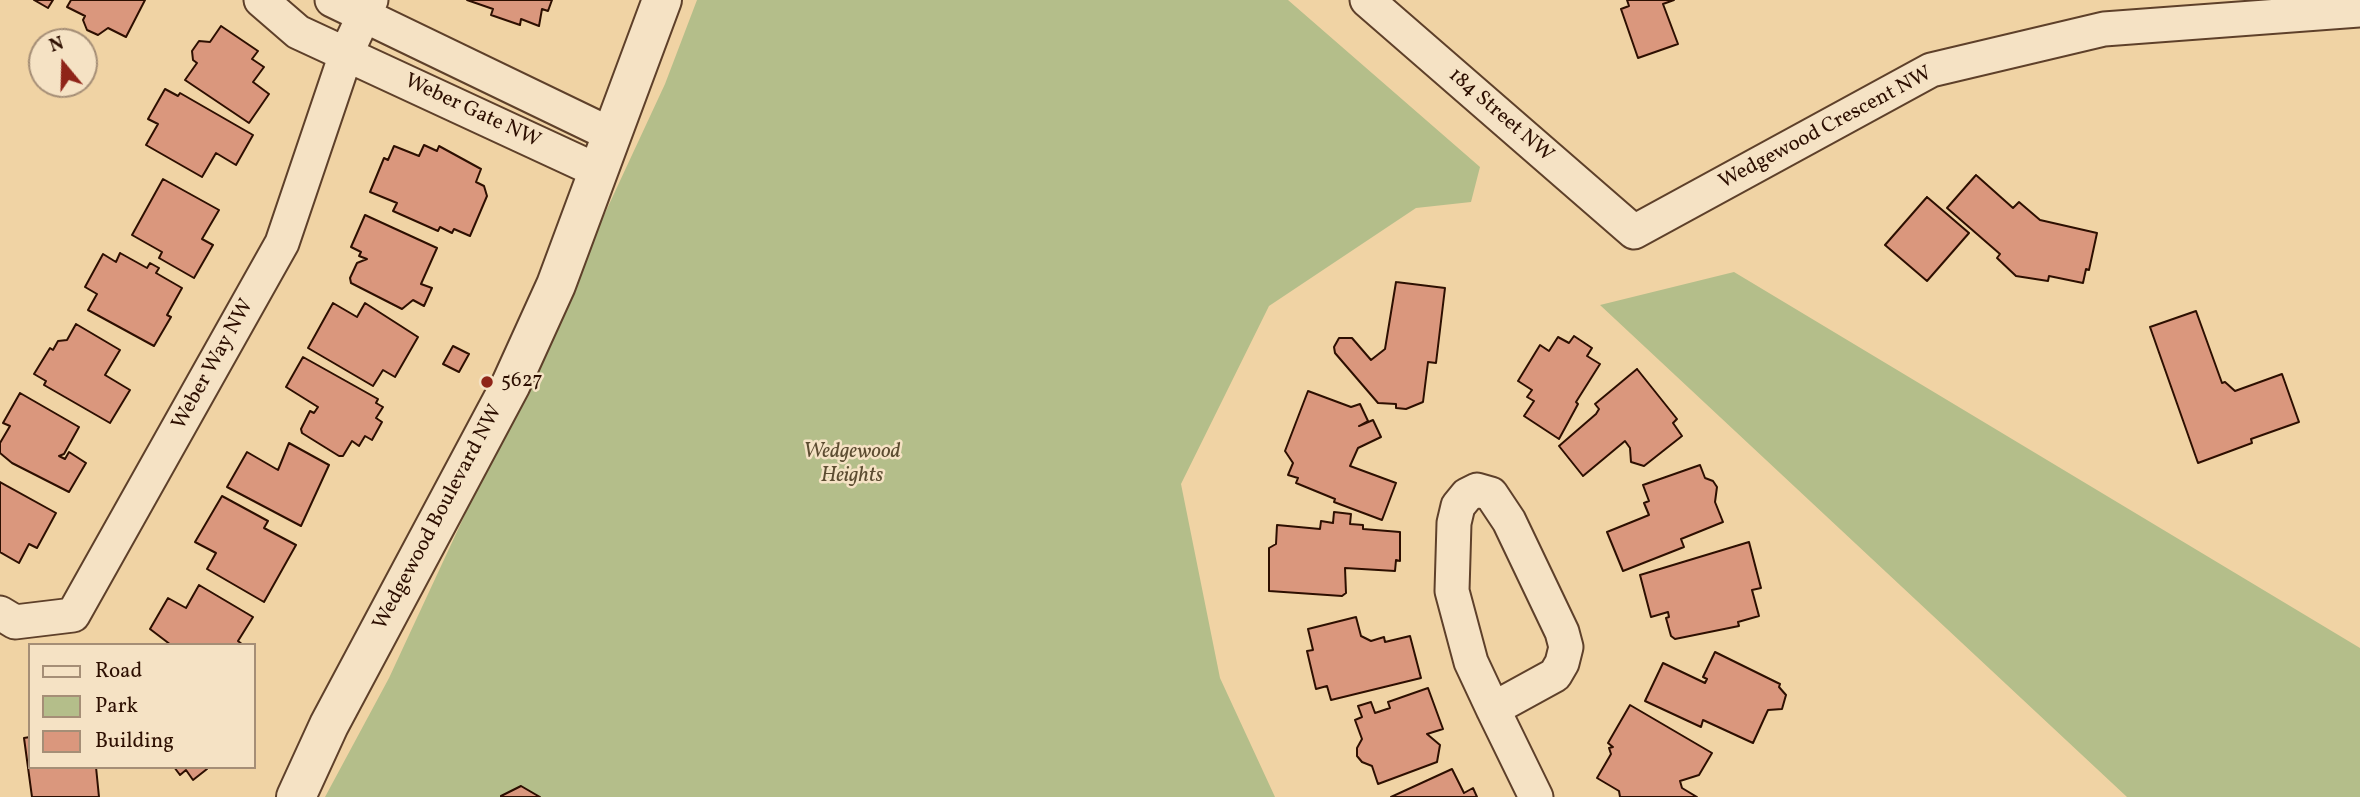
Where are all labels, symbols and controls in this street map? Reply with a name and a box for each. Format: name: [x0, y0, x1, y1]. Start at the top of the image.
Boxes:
north arrow: [28, 28, 98, 98]
text: N: [46, 31, 68, 60]
street label: Wedgewood Crescent NW: [1715, 62, 1937, 196]
street label: 184 Street NW: [1442, 64, 1558, 168]
street label: Weber Gate NW: [400, 69, 544, 155]
street label: Weber Way NW: [168, 295, 260, 435]
place label: 5627: [501, 369, 543, 395]
marker: 5627: [479, 374, 495, 390]
street label: Wedgewood Boulevard NW: [369, 401, 509, 635]
park label: Wedgewood Heights: [803, 440, 901, 490]
legend: [28, 643, 256, 769]
text: Road: [95, 657, 142, 686]
text: Park: [95, 692, 138, 721]
text: Building: [95, 727, 174, 756]

